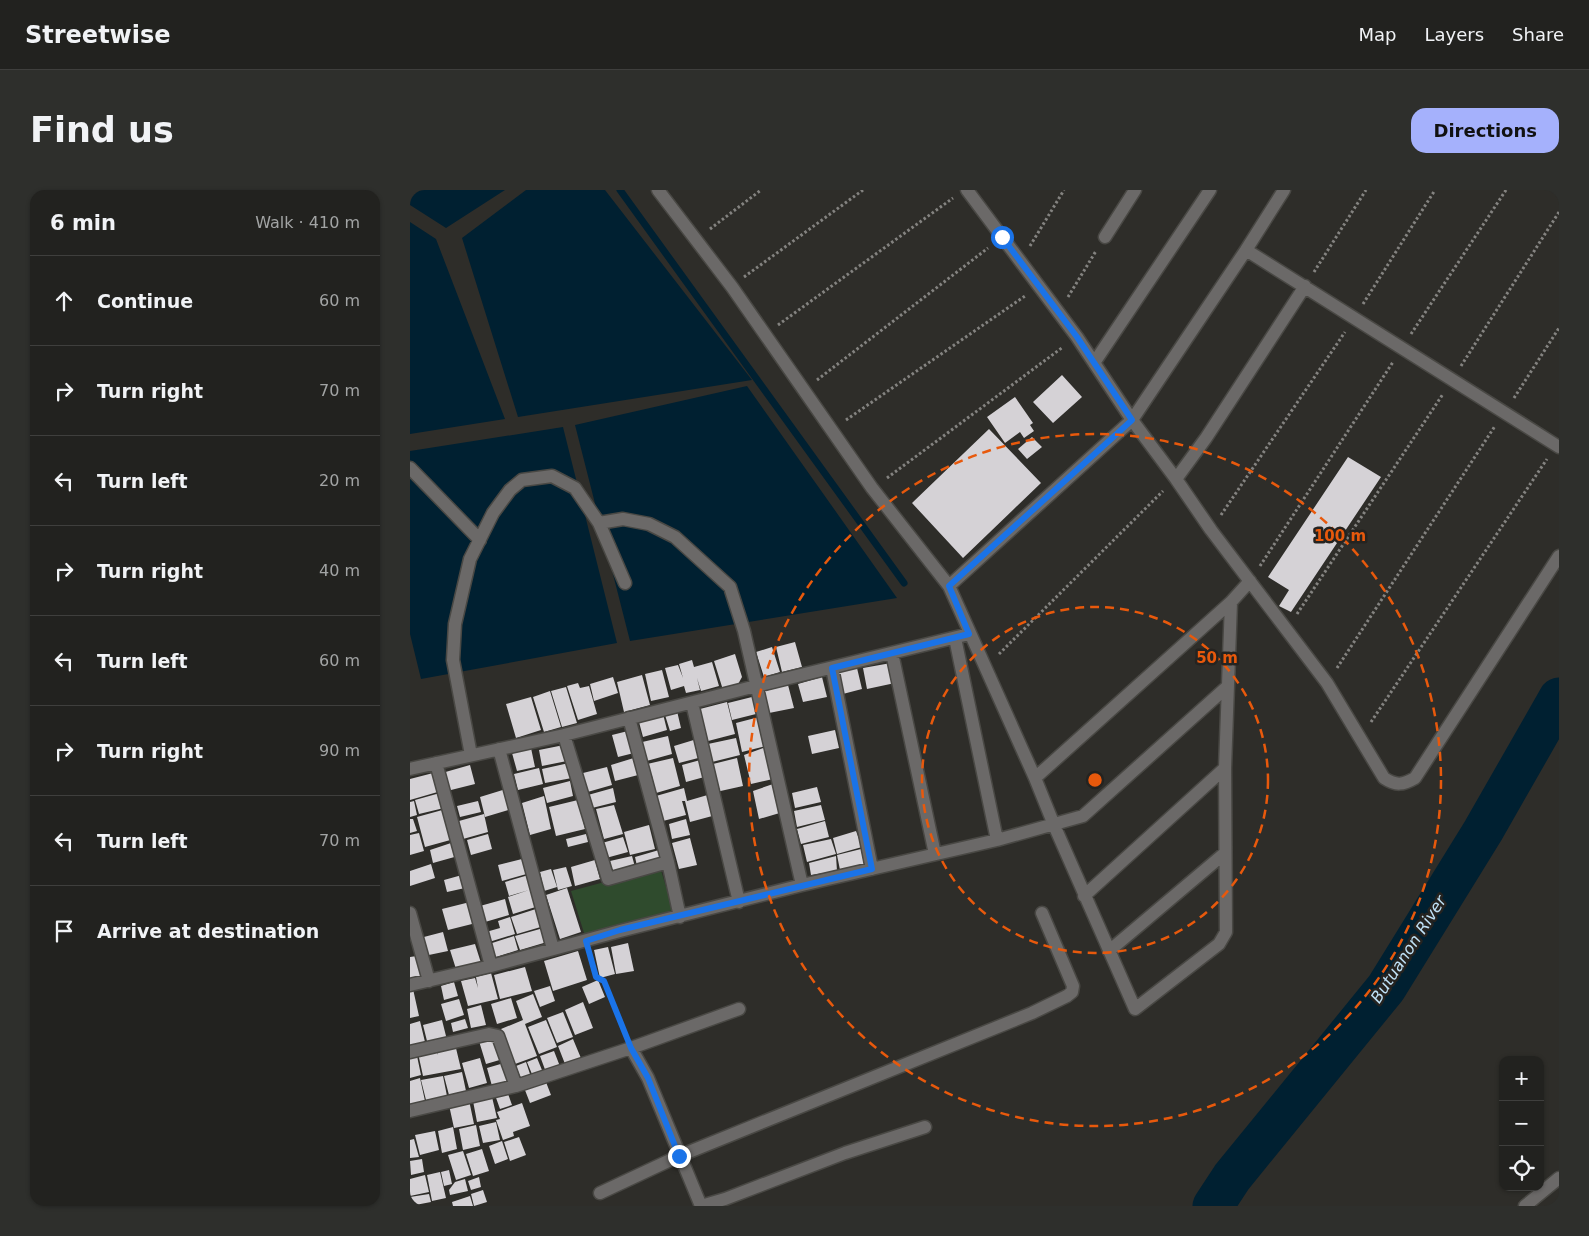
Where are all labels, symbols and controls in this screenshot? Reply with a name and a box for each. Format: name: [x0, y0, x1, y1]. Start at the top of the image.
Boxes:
text: Streetwise: [25, 21, 171, 49]
text: Map: [1358, 24, 1396, 45]
text: Layers: [1424, 24, 1484, 45]
text: Share: [1512, 24, 1564, 45]
button: Directions: [1411, 108, 1559, 153]
text: Find us: [30, 110, 174, 150]
text: 6 min: [50, 211, 116, 235]
text: Walk · 410 m: [255, 213, 360, 232]
route start: [991, 226, 1014, 249]
icon: ahead: [50, 287, 78, 315]
text: Continue: [97, 290, 193, 312]
text: 60 m: [319, 291, 360, 310]
icon: right: [50, 377, 78, 405]
text: Turn right: [97, 380, 203, 402]
text: 70 m: [319, 381, 360, 400]
icon: left: [50, 467, 78, 495]
text: Turn left: [97, 470, 188, 492]
text: 20 m: [319, 471, 360, 490]
text: 100 m: [1314, 527, 1366, 545]
icon: right: [50, 557, 78, 585]
text: Turn right: [97, 560, 203, 582]
text: 40 m: [319, 561, 360, 580]
icon: left: [50, 647, 78, 675]
text: 50 m: [1196, 649, 1238, 667]
text: Turn left: [97, 650, 188, 672]
text: 60 m: [319, 651, 360, 670]
icon: right: [50, 737, 78, 765]
text: Turn right: [97, 740, 203, 762]
text: 90 m: [319, 741, 360, 760]
centre of rings: [1086, 771, 1104, 789]
icon: left: [50, 827, 78, 855]
text: Turn left: [97, 830, 188, 852]
text: 70 m: [319, 831, 360, 850]
water label: Butuanon River: [1367, 891, 1451, 1006]
icon: arrive: [50, 917, 78, 945]
text: Arrive at destination: [97, 920, 319, 942]
map controls: [1499, 1056, 1544, 1191]
button: +: [1499, 1056, 1544, 1101]
button: −: [1499, 1101, 1544, 1146]
route end: [668, 1145, 691, 1168]
button: locate: [1499, 1146, 1544, 1191]

